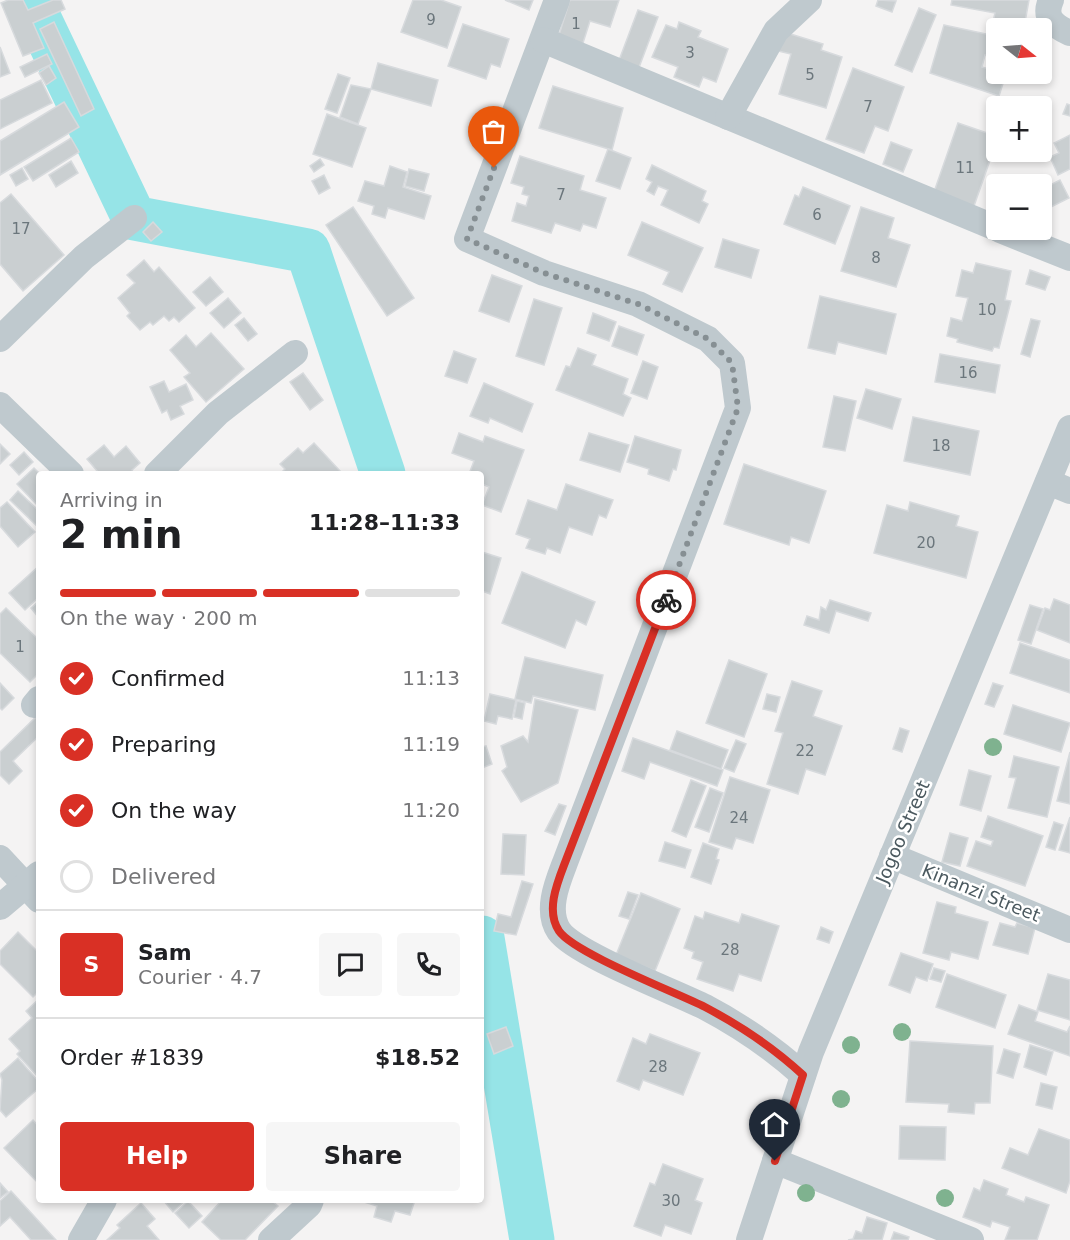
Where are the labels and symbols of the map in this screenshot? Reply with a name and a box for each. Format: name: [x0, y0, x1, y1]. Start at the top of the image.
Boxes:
house number: 9: [426, 11, 436, 29]
house number: 1: [571, 15, 581, 33]
north arrow: [986, 18, 1052, 84]
house number: 3: [685, 44, 695, 62]
house number: 5: [805, 66, 815, 84]
house number: 7: [863, 98, 873, 116]
pin: [468, 106, 519, 168]
house number: 11: [955, 159, 975, 177]
house number: 7: [556, 186, 566, 204]
house number: 6: [812, 206, 822, 224]
house number: 17: [11, 220, 31, 238]
house number: 8: [871, 249, 881, 267]
house number: 10: [977, 301, 997, 319]
house number: 16: [958, 364, 978, 382]
house number: 18: [931, 437, 951, 455]
house number: 20: [916, 534, 936, 552]
courier: [636, 570, 696, 630]
house number: 1: [15, 638, 25, 656]
house number: 22: [795, 742, 815, 760]
street label: Jogoo Street: [871, 777, 934, 888]
house number: 24: [729, 809, 749, 827]
street label: Kinanzi Street: [919, 859, 1043, 926]
house number: 28: [720, 941, 740, 959]
house number: 28: [648, 1058, 668, 1076]
pin: [749, 1099, 800, 1161]
house number: 30: [661, 1192, 681, 1210]

